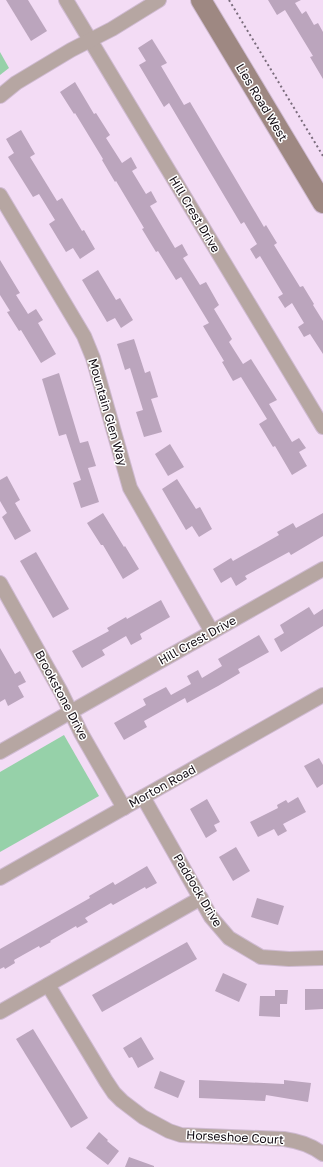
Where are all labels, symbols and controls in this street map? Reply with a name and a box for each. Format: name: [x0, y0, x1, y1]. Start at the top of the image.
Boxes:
street label: Lies Road West: [233, 60, 291, 144]
street label: Hill Crest Drive: [166, 173, 224, 255]
street label: Mountain Glen Way: [85, 357, 131, 468]
street label: Hill Crest Drive: [155, 612, 239, 668]
street label: Brookstone Drive: [32, 648, 92, 742]
street label: Morton Road: [126, 761, 198, 811]
street label: Paddock Drive: [170, 851, 226, 929]
street label: Horseshoe Court: [186, 1127, 284, 1147]

